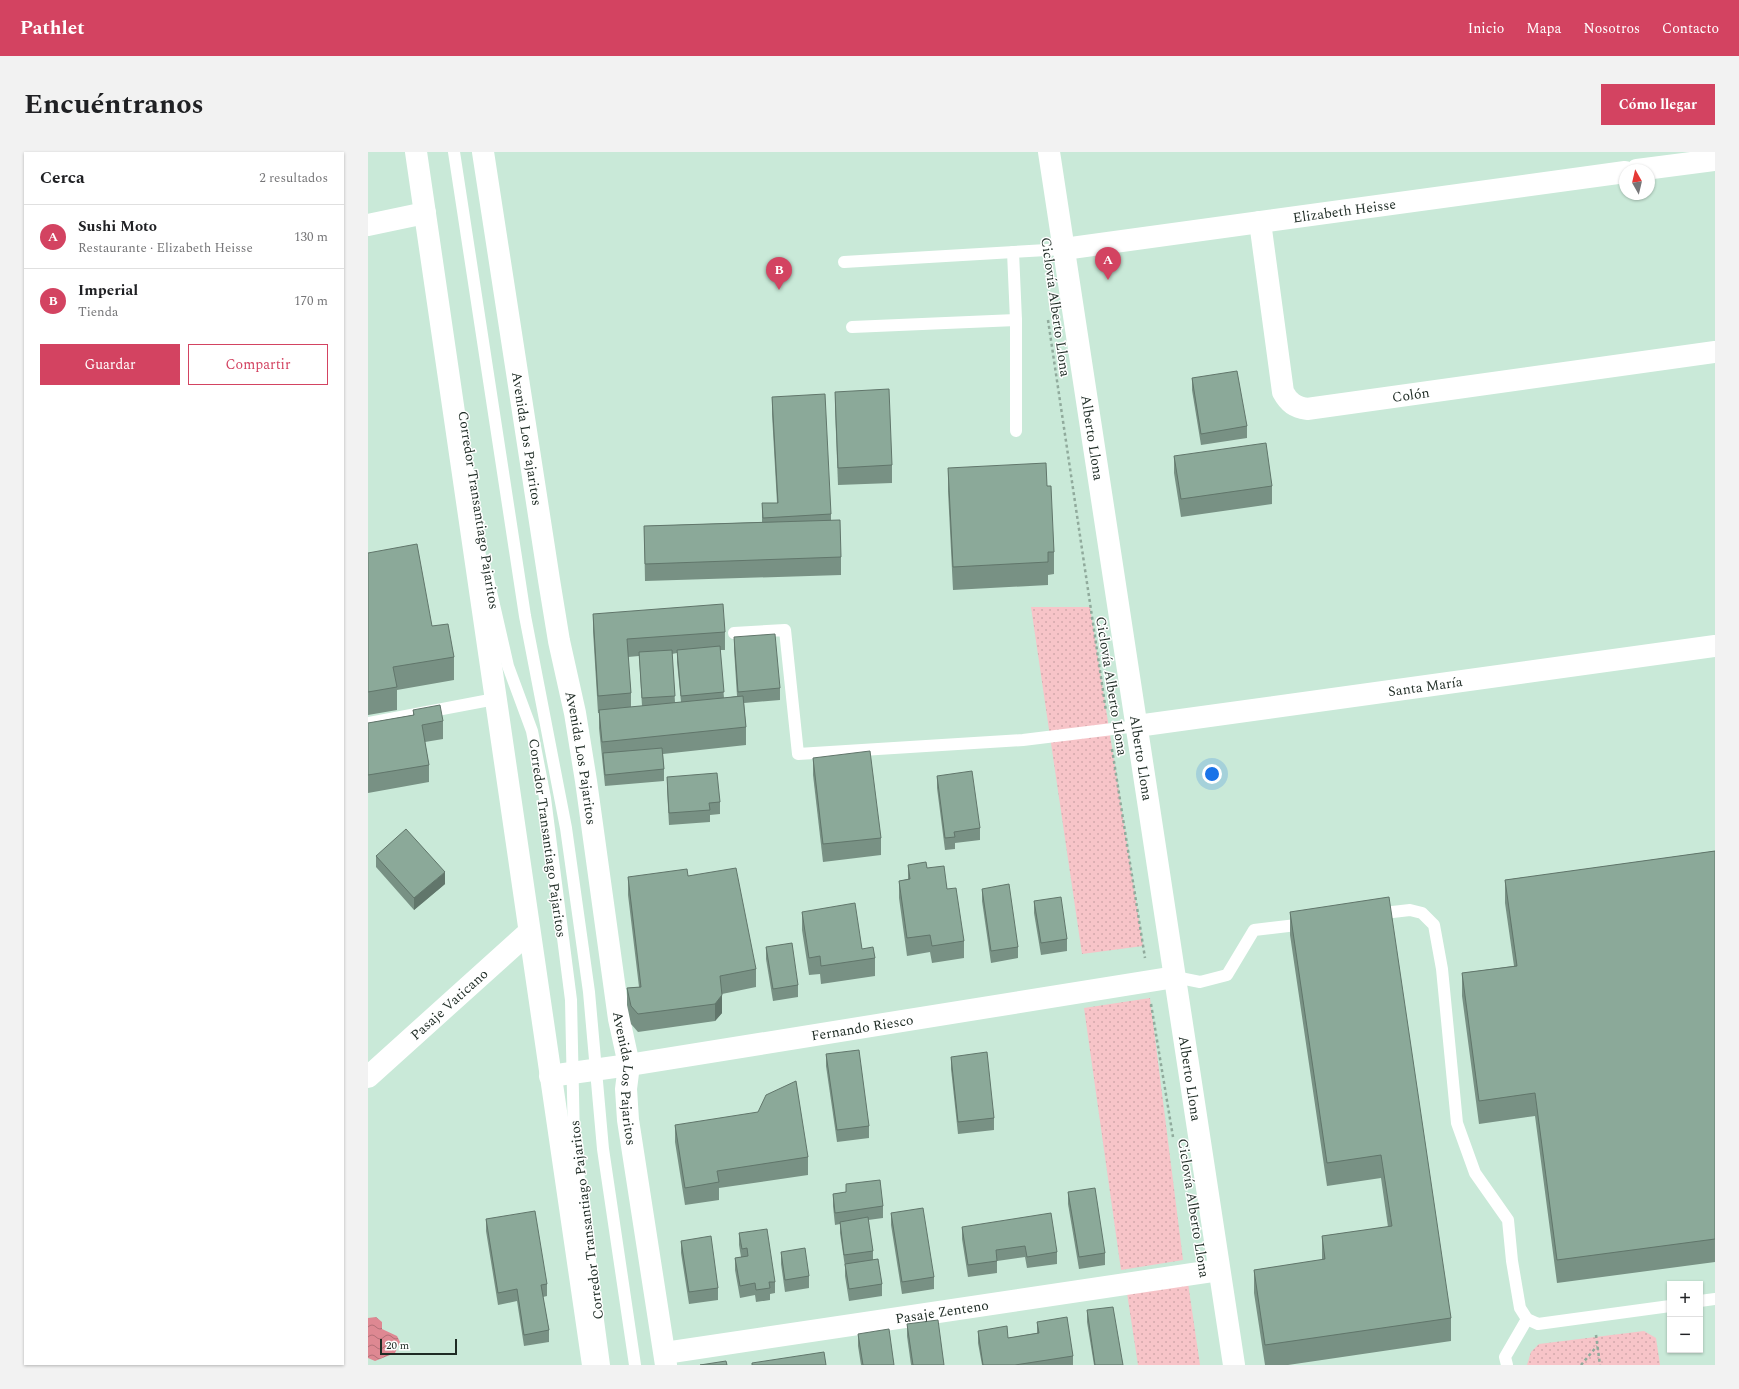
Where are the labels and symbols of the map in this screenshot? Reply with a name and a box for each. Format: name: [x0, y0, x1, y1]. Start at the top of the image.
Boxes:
north arrow: [1619, 164, 1655, 200]
street label: Elizabeth Heisse: [1292, 194, 1398, 228]
street label: Ciclovía Alberto Llona: [1035, 236, 1076, 378]
pin: A: [1095, 247, 1121, 280]
pin: B: [766, 257, 792, 290]
street label: Avenida Los Pajaritos: [506, 370, 547, 507]
street label: Colón: [1391, 382, 1431, 408]
street label: Alberto Llona: [1075, 394, 1109, 482]
street label: Corredor Transantiago Pajaritos: [452, 409, 505, 611]
street label: Ciclovía Alberto Llona: [1090, 615, 1133, 757]
street label: Santa María: [1387, 671, 1464, 702]
street label: Avenida Los Pajaritos: [559, 689, 602, 826]
street label: Alberto Llona: [1124, 714, 1158, 802]
street label: Corredor Transantiago Pajaritos: [523, 737, 572, 939]
your location: [1202, 764, 1222, 784]
street label: Pasaje Vaticano: [406, 964, 493, 1045]
street label: Fernando Riesco: [810, 1009, 915, 1046]
street label: Avenida Los Pajaritos: [607, 1010, 642, 1147]
street label: Alberto Llona: [1173, 1034, 1207, 1123]
street label: Corredor Transantiago Pajaritos: [564, 1119, 609, 1321]
street label: Ciclovía Alberto Llona: [1172, 1137, 1215, 1279]
street label: Pasaje Zenteno: [894, 1295, 990, 1329]
scale bar: [380, 1337, 457, 1356]

